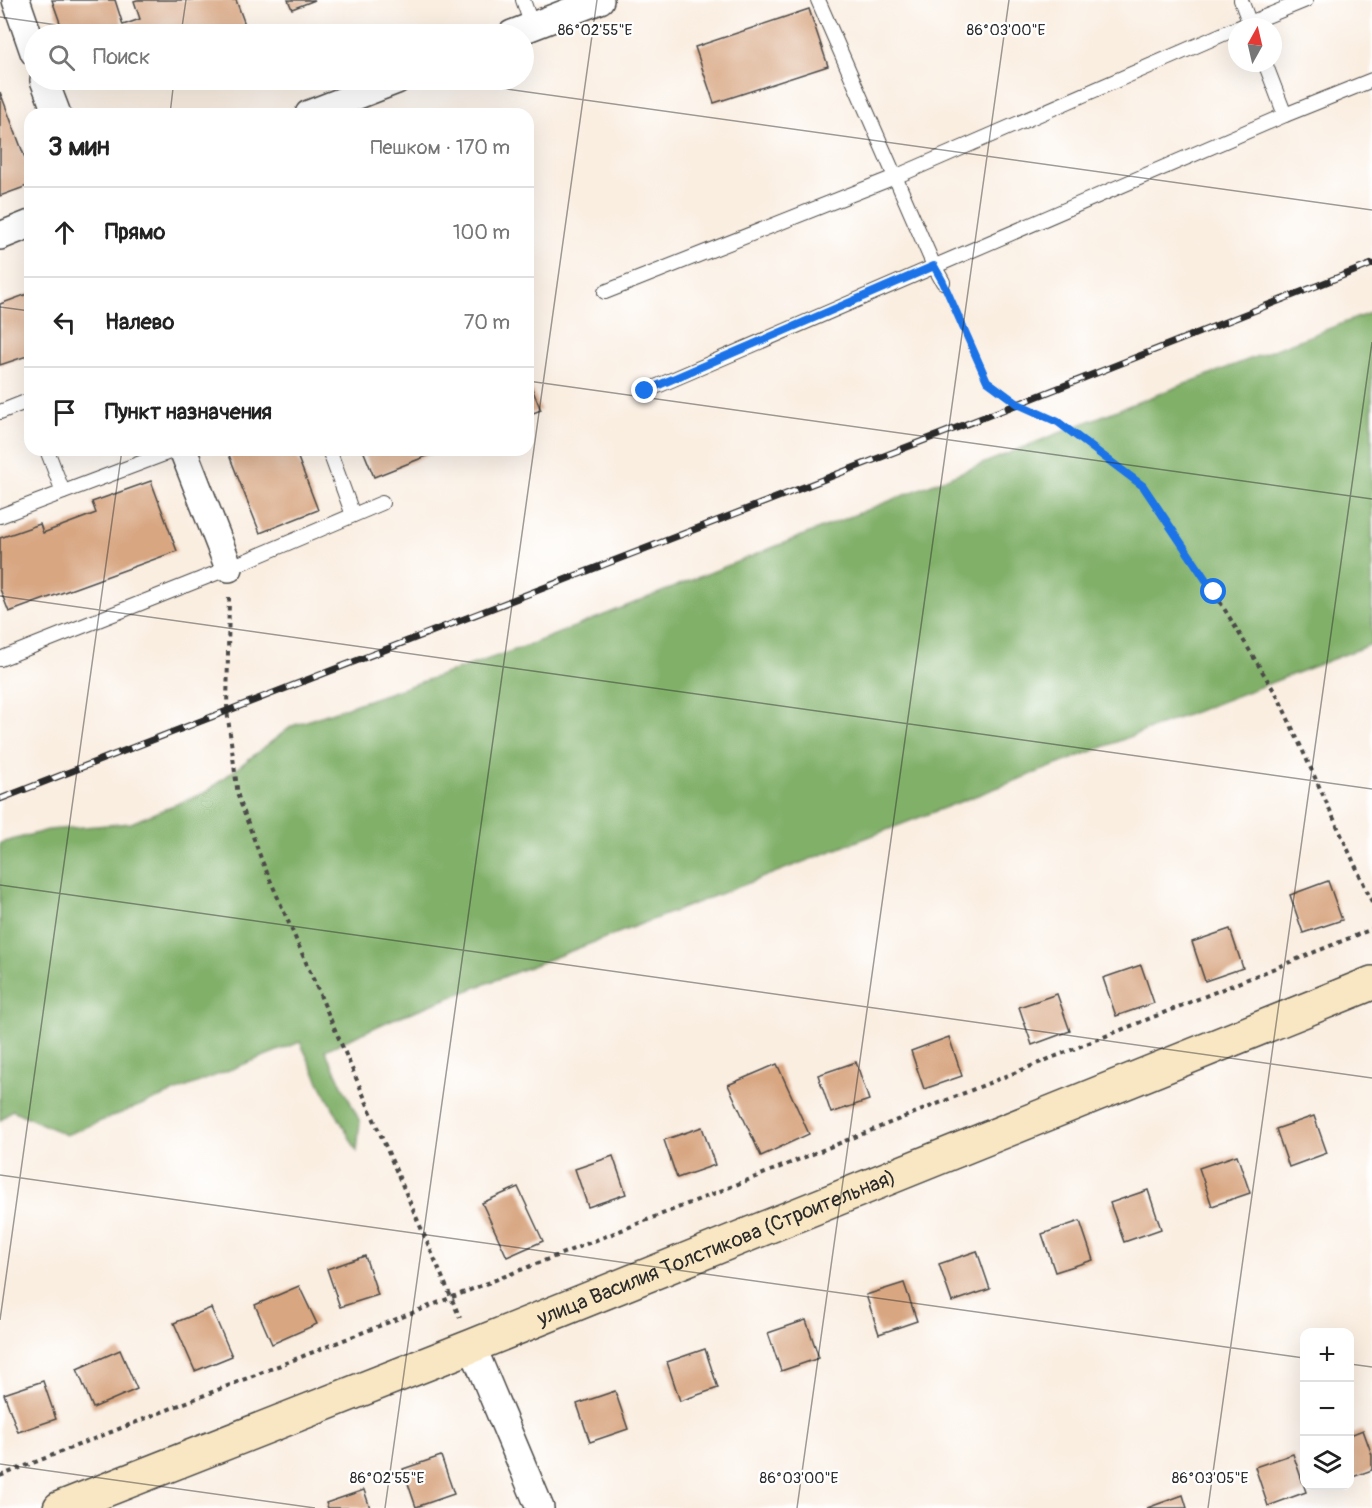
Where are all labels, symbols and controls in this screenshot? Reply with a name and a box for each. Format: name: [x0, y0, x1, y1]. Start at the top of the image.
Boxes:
north arrow: [1228, 18, 1282, 72]
text: 86°02'55"E: [558, 21, 632, 40]
text: 86°03'00"E: [967, 21, 1046, 40]
search box: [24, 24, 534, 90]
icon: search: [45, 41, 78, 74]
text: Поиск: [93, 43, 150, 71]
text: 3 мин: [48, 131, 110, 163]
text: Пешком · 170 m: [370, 135, 510, 160]
icon: ahead: [48, 216, 81, 249]
text: Прямо: [105, 218, 165, 246]
text: 100 m: [453, 220, 510, 245]
icon: left: [48, 306, 81, 339]
text: Налево: [105, 308, 174, 336]
text: 70 m: [464, 310, 510, 335]
route end: [631, 377, 657, 403]
icon: arrive: [48, 396, 81, 429]
text: Пункт назначения: [105, 398, 272, 426]
route start: [1200, 578, 1226, 604]
street label: улица Василия Толстикова (Строительная): [532, 1164, 900, 1333]
map controls: [1300, 1328, 1354, 1490]
button: +: [1300, 1328, 1354, 1382]
button: −: [1300, 1382, 1354, 1436]
button: layers: [1300, 1436, 1354, 1490]
text: 86°02'55"E: [350, 1469, 424, 1488]
text: 86°03'00"E: [760, 1469, 839, 1488]
text: 86°03'05"E: [1172, 1469, 1249, 1488]

